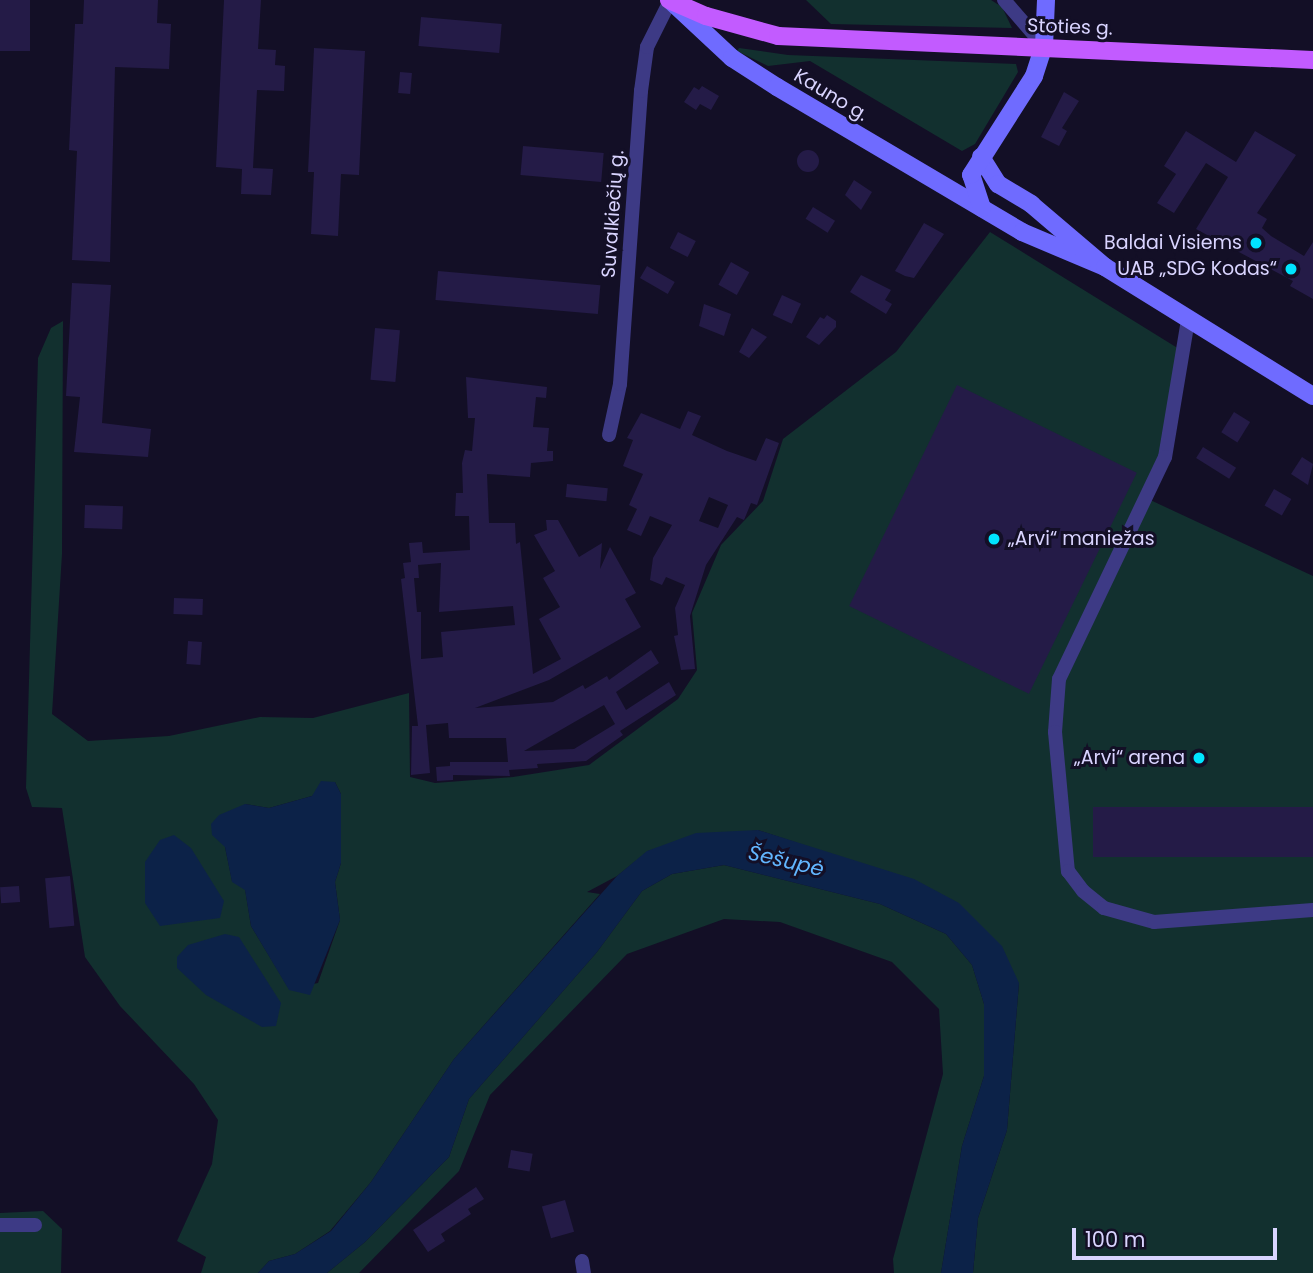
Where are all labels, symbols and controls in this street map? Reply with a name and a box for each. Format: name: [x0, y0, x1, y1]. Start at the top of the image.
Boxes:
street label: Stoties g.: [1027, 14, 1113, 40]
street label: Kauno g.: [790, 64, 872, 126]
street label: Suvalkiečių g.: [597, 149, 629, 279]
place label: Baldai Visiems: [1104, 232, 1242, 254]
marker: Baldai Visiems: [1248, 235, 1264, 251]
place label: UAB „SDG Kodas“: [1117, 258, 1277, 280]
marker: UAB „SDG Kodas“: [1283, 261, 1299, 277]
place label: „Arvi“ maniežas: [1008, 528, 1155, 550]
marker: „Arvi“ maniežas: [986, 531, 1002, 547]
place label: „Arvi“ arena: [1074, 747, 1185, 769]
marker: „Arvi“ arena: [1191, 750, 1207, 766]
water label: Šešupė: [746, 840, 826, 882]
scale bar: [1075, 1214, 1280, 1258]
text: 100 m: [1085, 1225, 1145, 1254]

